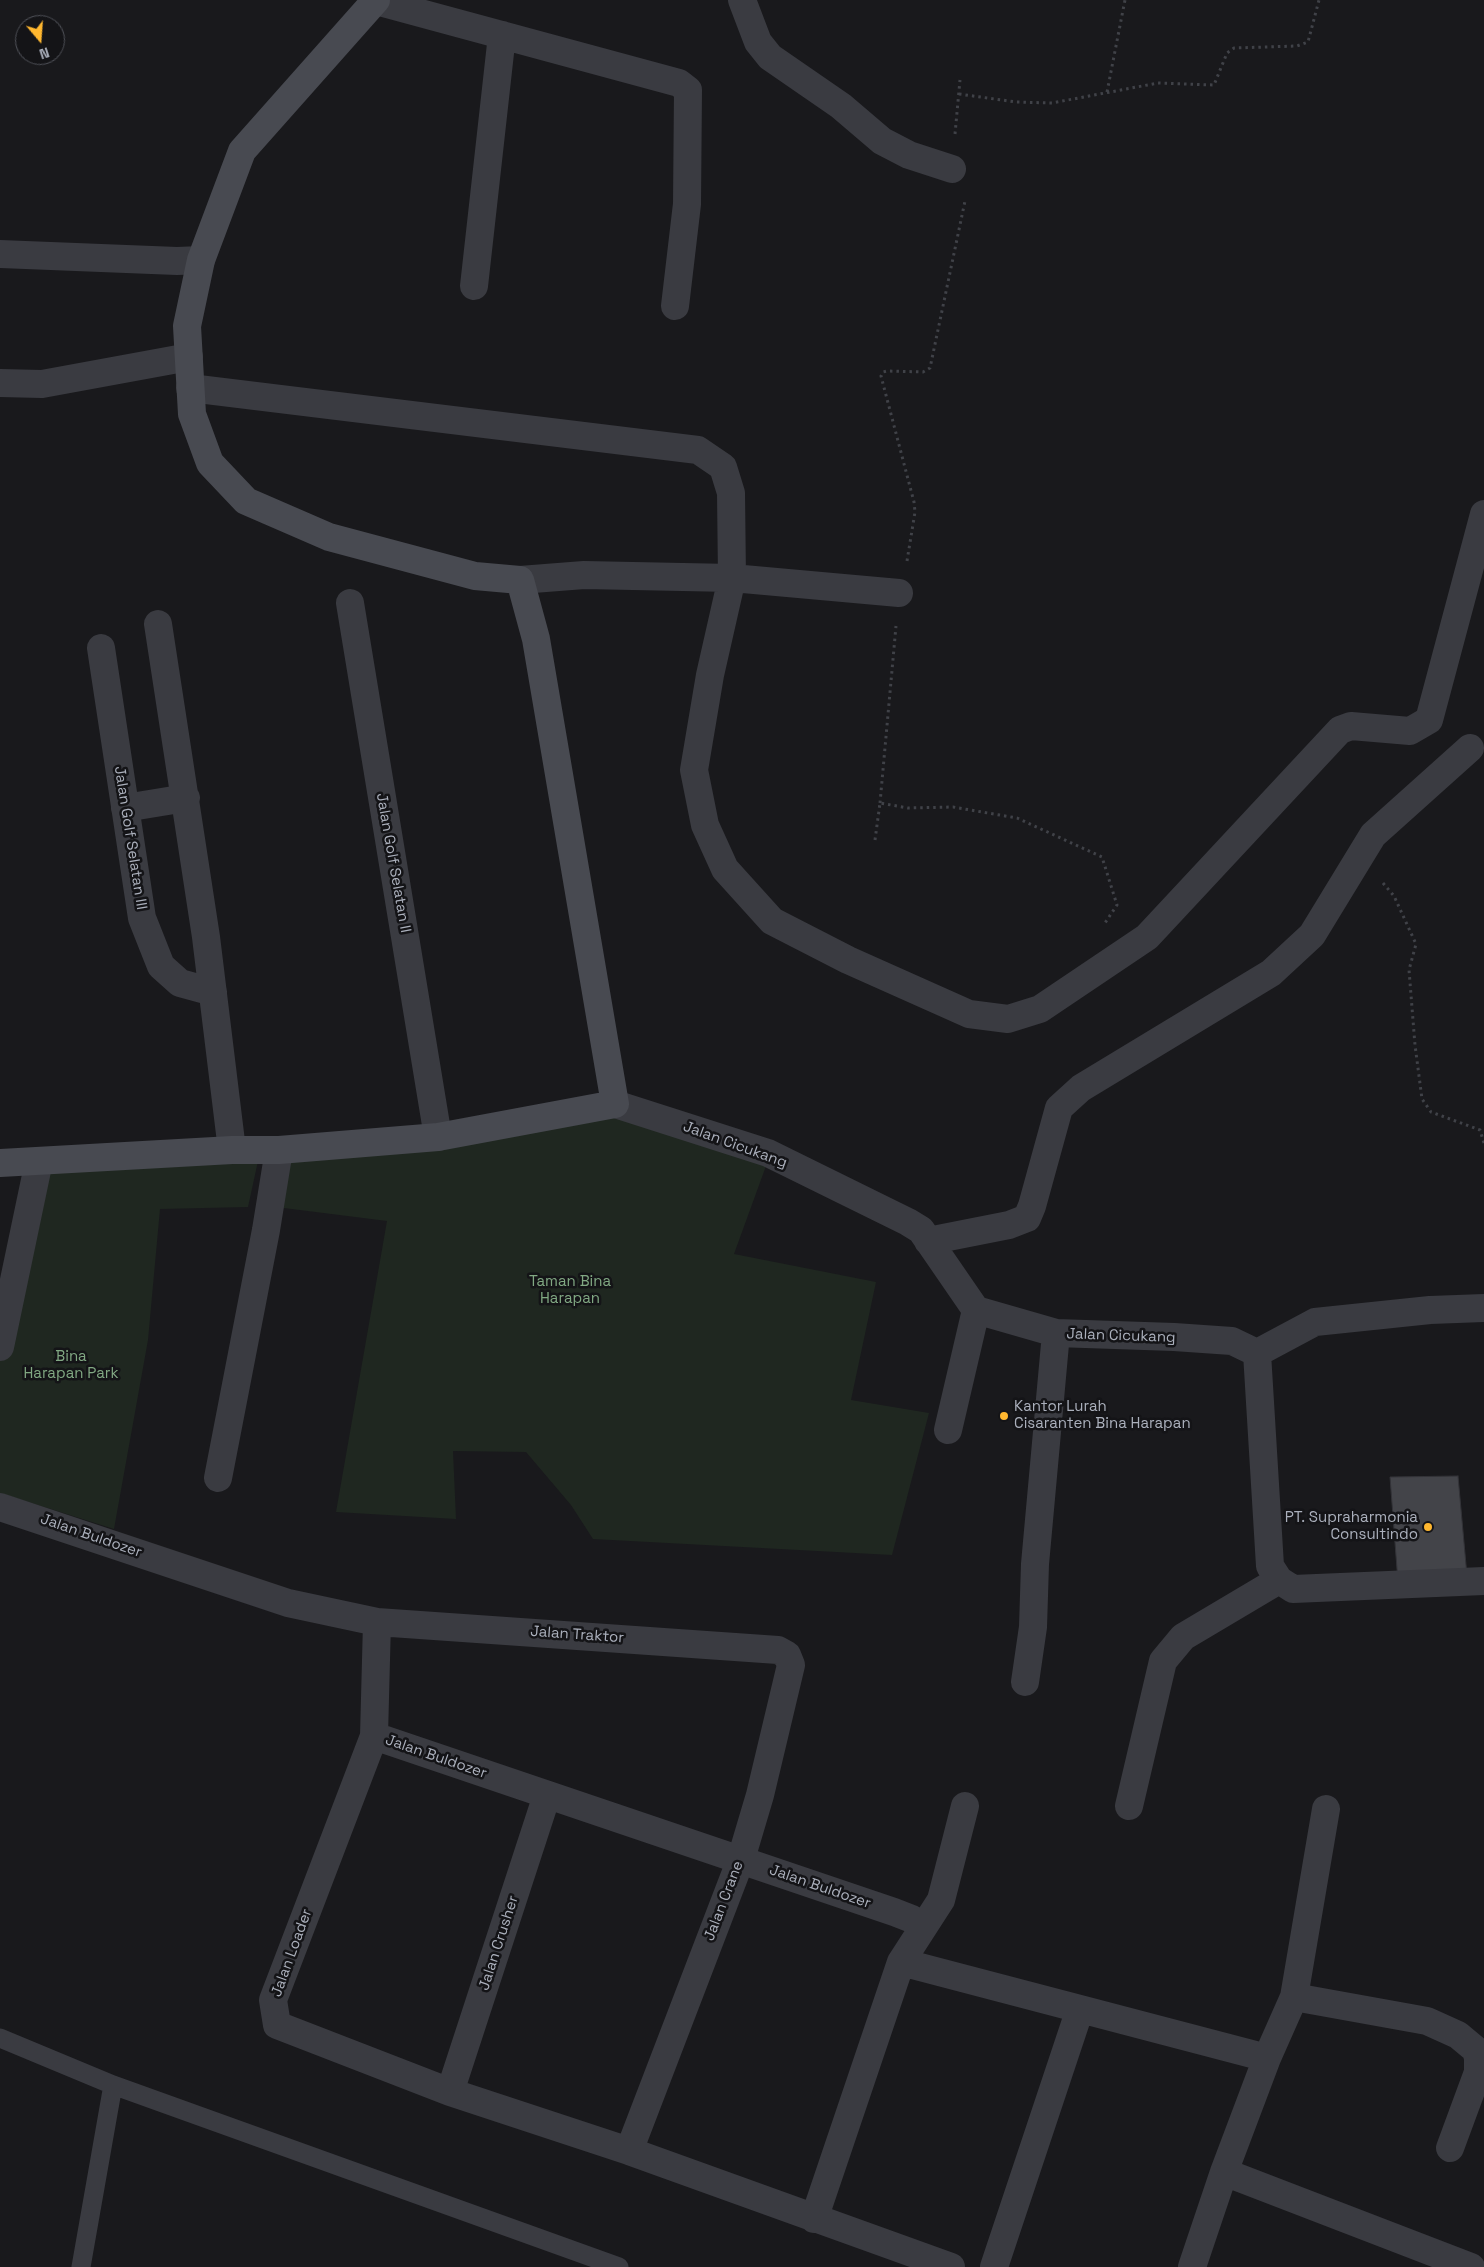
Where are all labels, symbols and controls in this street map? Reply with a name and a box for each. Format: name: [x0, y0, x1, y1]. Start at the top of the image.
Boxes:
north arrow: [15, 15, 65, 65]
text: N: [37, 43, 52, 63]
street label: Jalan Golf Selatan III: [110, 765, 150, 911]
street label: Jalan Golf Selatan II: [372, 792, 414, 934]
street label: Jalan Cicukang: [681, 1118, 789, 1172]
park label: Taman Bina Harapan: [529, 1273, 611, 1308]
street label: Jalan Cicukang: [1066, 1325, 1176, 1347]
park label: Bina Harapan Park: [23, 1348, 119, 1383]
place label: Kantor Lurah Cisaranten Bina Harapan: [1014, 1398, 1191, 1433]
marker: Kantor Lurah Cisaranten Bina Harapan: [998, 1410, 1010, 1422]
place label: PT. Supraharmonia Consultindo: [1285, 1509, 1418, 1544]
street label: Jalan Buldozer: [38, 1510, 144, 1562]
marker: PT. Supraharmonia Consultindo: [1422, 1521, 1434, 1533]
street label: Jalan Traktor: [530, 1623, 624, 1647]
street label: Jalan Buldozer: [383, 1731, 489, 1783]
street label: Jalan Crane: [701, 1858, 747, 1944]
street label: Jalan Buldozer: [767, 1861, 873, 1913]
street label: Jalan Crusher: [475, 1893, 523, 1993]
street label: Jalan Loader: [268, 1906, 316, 2000]

